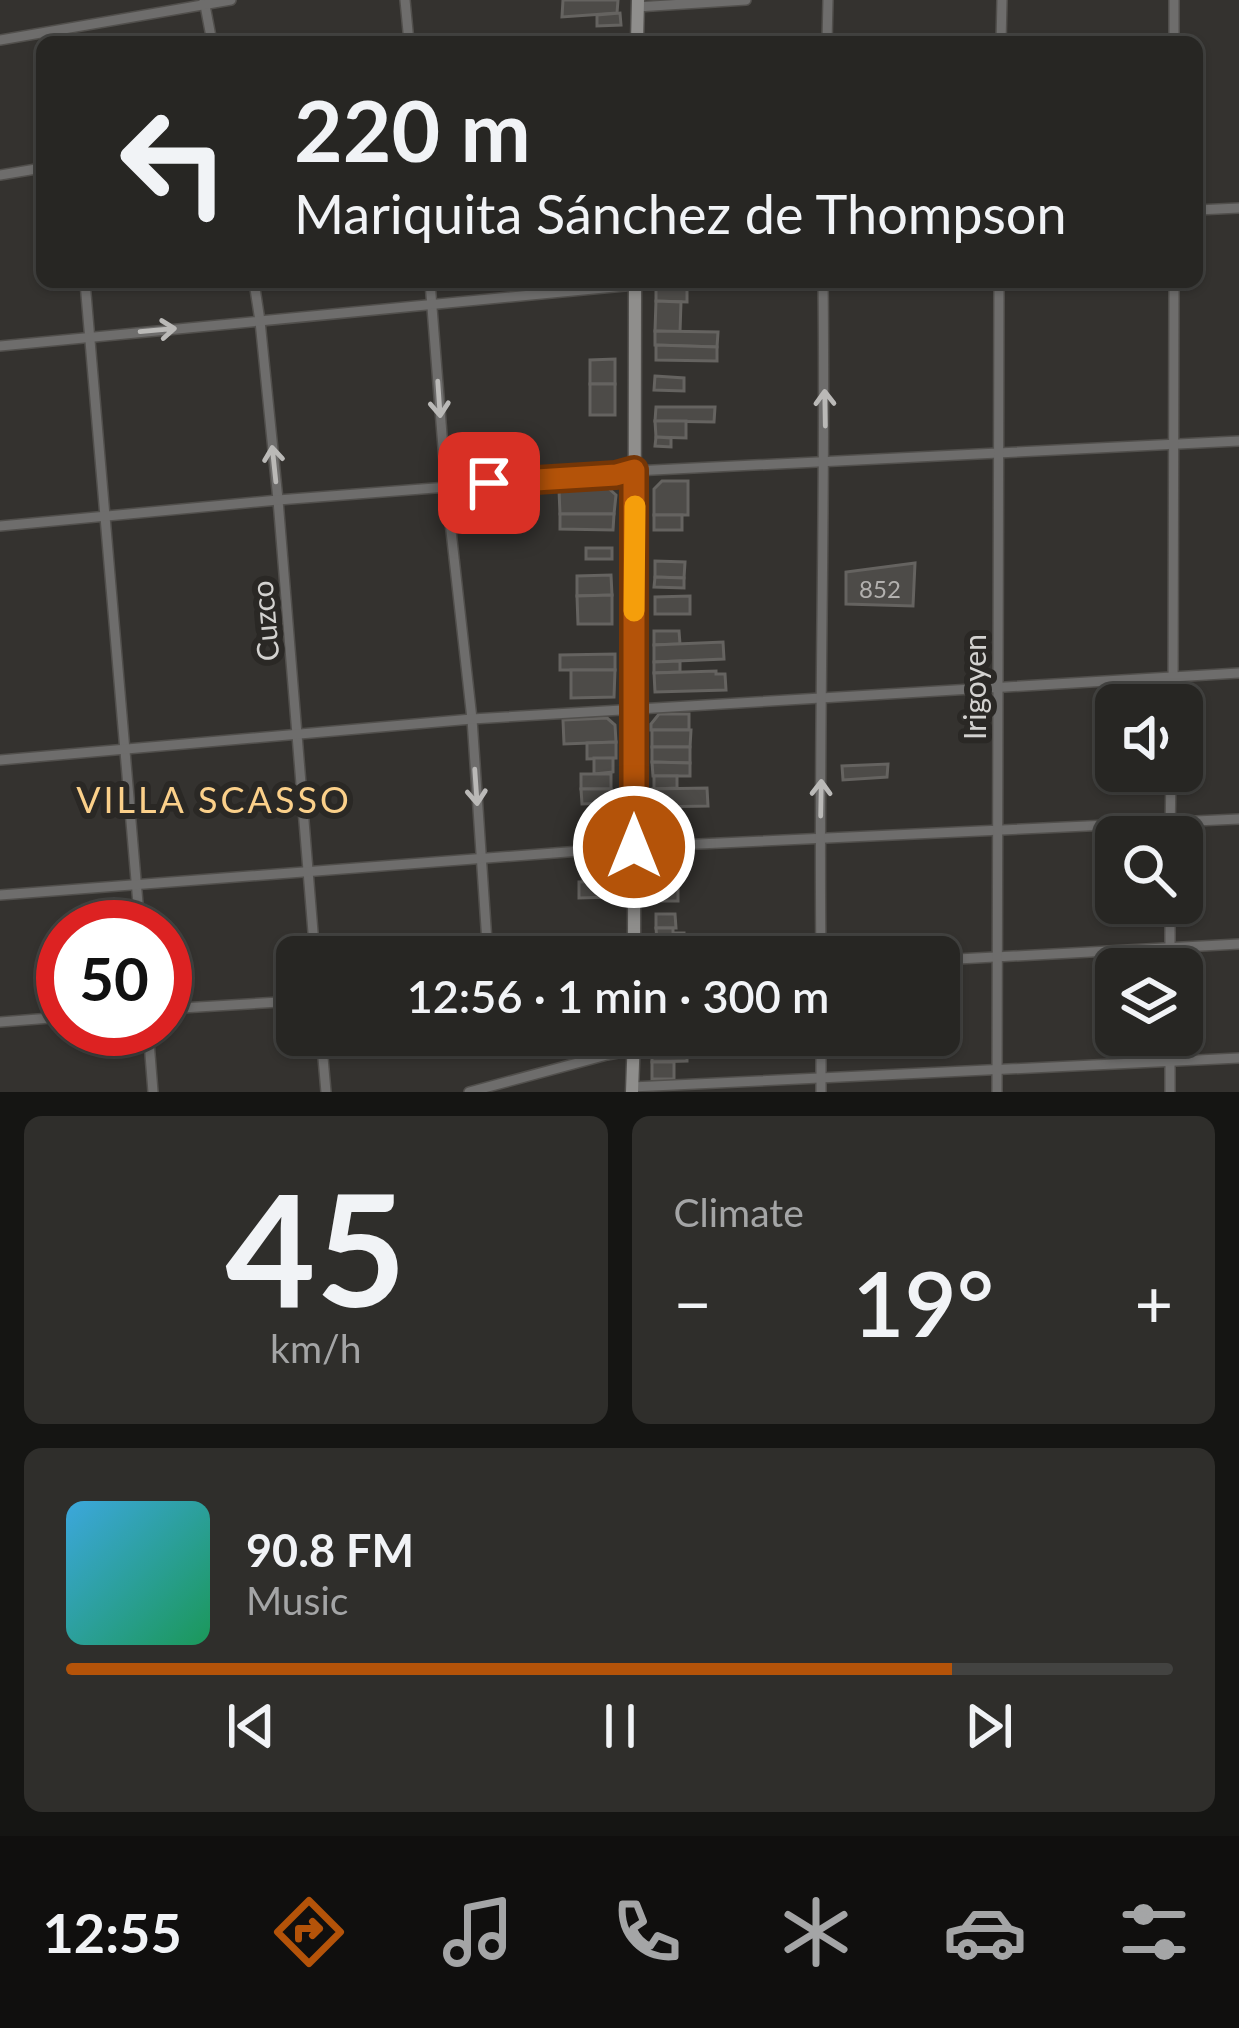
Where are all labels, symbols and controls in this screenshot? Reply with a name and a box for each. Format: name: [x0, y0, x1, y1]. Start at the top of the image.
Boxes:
text: 220 m: [294, 79, 531, 180]
icon: left: [96, 84, 252, 240]
text: Mariquita Sánchez de Thompson: [294, 181, 1067, 246]
one-way arrow: [138, 319, 177, 342]
one-way arrow: [428, 379, 451, 418]
one-way arrow: [813, 389, 836, 428]
pin: [438, 432, 540, 534]
one-way arrow: [263, 445, 285, 484]
icon: arrive: [456, 450, 522, 516]
house number: 852: [859, 574, 901, 603]
street label: Cuzco: [243, 579, 285, 663]
street label: Irigoyen: [956, 634, 992, 740]
map controls: [1095, 684, 1203, 1056]
button: sound: [1095, 684, 1203, 792]
one-way arrow: [465, 767, 488, 806]
district label: VILLA SCASSO: [76, 777, 352, 821]
one-way arrow: [809, 779, 832, 818]
position arrow: [571, 784, 697, 910]
button: search: [1095, 816, 1203, 924]
speed limit sign: 50: [36, 900, 192, 1056]
button: layers: [1095, 948, 1203, 1056]
text: 12:56 · 1 min · 300 m: [407, 969, 829, 1023]
text: 45: [225, 1153, 406, 1340]
text: Climate: [674, 1189, 804, 1235]
text: 19°: [852, 1248, 994, 1356]
text: −: [674, 1263, 712, 1342]
text: +: [1135, 1263, 1173, 1342]
text: km/h: [270, 1325, 361, 1371]
text: 90.8 FM: [246, 1523, 414, 1577]
text: Music: [246, 1577, 348, 1623]
icon: previous: [218, 1693, 284, 1759]
icon: pause: [587, 1693, 653, 1759]
icon: next: [956, 1693, 1022, 1759]
icon: directions: [267, 1890, 351, 1974]
icon: music: [436, 1890, 520, 1974]
icon: phone: [605, 1890, 689, 1974]
icon: climate: [774, 1890, 858, 1974]
icon: car: [943, 1890, 1027, 1974]
icon: filters: [1112, 1890, 1196, 1974]
text: 12:55: [43, 1900, 182, 1965]

